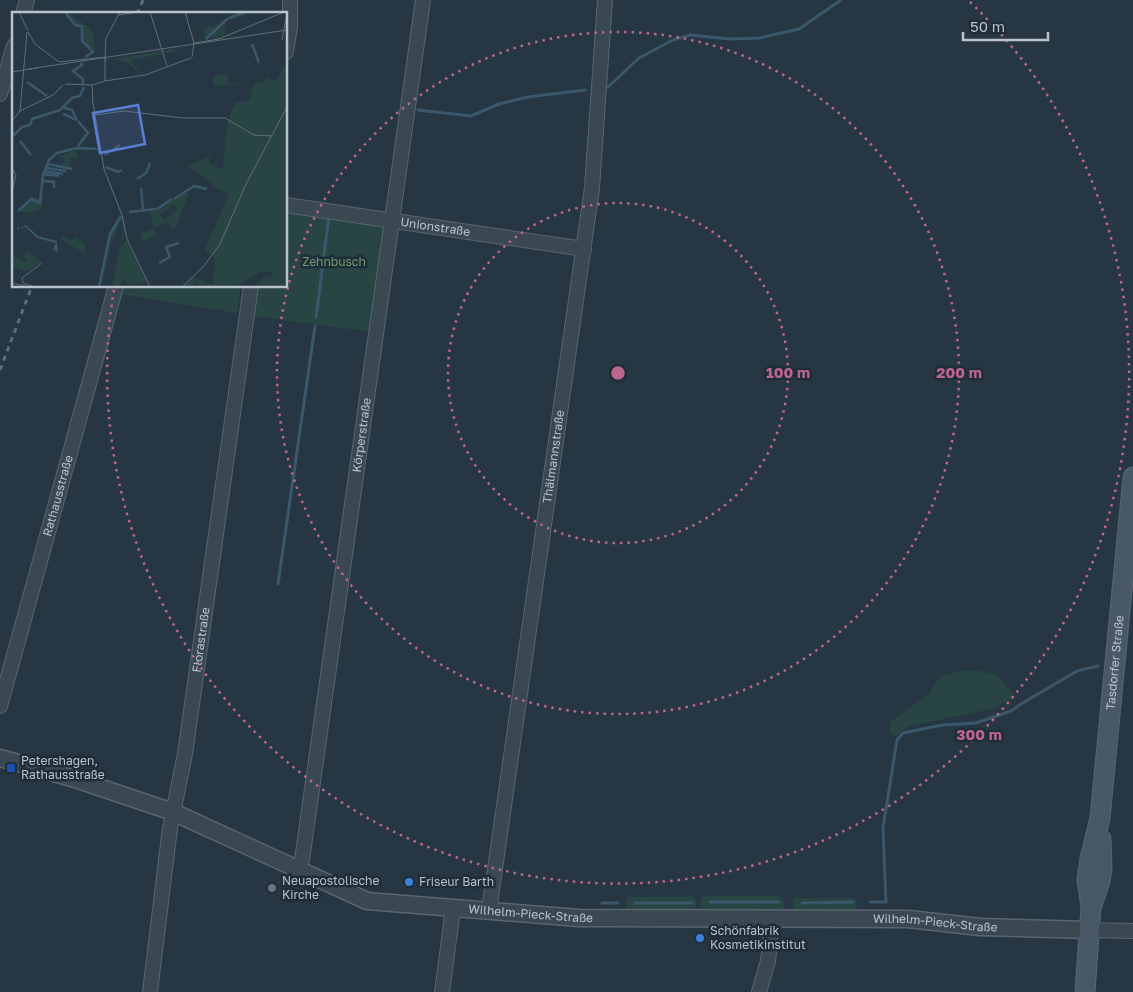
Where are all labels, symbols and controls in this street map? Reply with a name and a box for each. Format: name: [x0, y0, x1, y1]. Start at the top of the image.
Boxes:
scale bar: [963, 10, 1048, 42]
inset map: [12, 12, 288, 288]
text: 50 m: [970, 17, 1005, 35]
street label: Unionstraße: [400, 214, 471, 239]
park label: Zehnbusch: [302, 254, 366, 269]
text: 100 m: [766, 363, 810, 381]
text: 200 m: [936, 363, 982, 381]
centre of rings: [609, 364, 627, 382]
street label: Körperstraße: [349, 397, 374, 473]
street label: Thälmannstraße: [539, 409, 567, 504]
street label: Rathausstraße: [39, 453, 76, 538]
street label: Florastraße: [189, 606, 213, 673]
street label: Tasdorfer Straße: [1102, 614, 1127, 711]
text: 300 m: [956, 725, 1002, 743]
place label: Petershagen, Rathausstraße: [21, 753, 105, 782]
marker: Petershagen, Rathausstraße: [5, 762, 17, 774]
place label: Neuapostolische Kirche: [282, 873, 379, 902]
place label: Friseur Barth: [419, 874, 494, 889]
marker: Friseur Barth: [403, 876, 415, 888]
marker: Neuapostolische Kirche: [266, 882, 278, 894]
street label: Wilhelm-Pieck-Straße: [468, 901, 593, 925]
street label: Wilhelm-Pieck-Straße: [873, 911, 998, 934]
place label: Schönfabrik Kosmetikinstitut: [710, 923, 806, 952]
marker: Schönfabrik Kosmetikinstitut: [694, 932, 706, 944]

